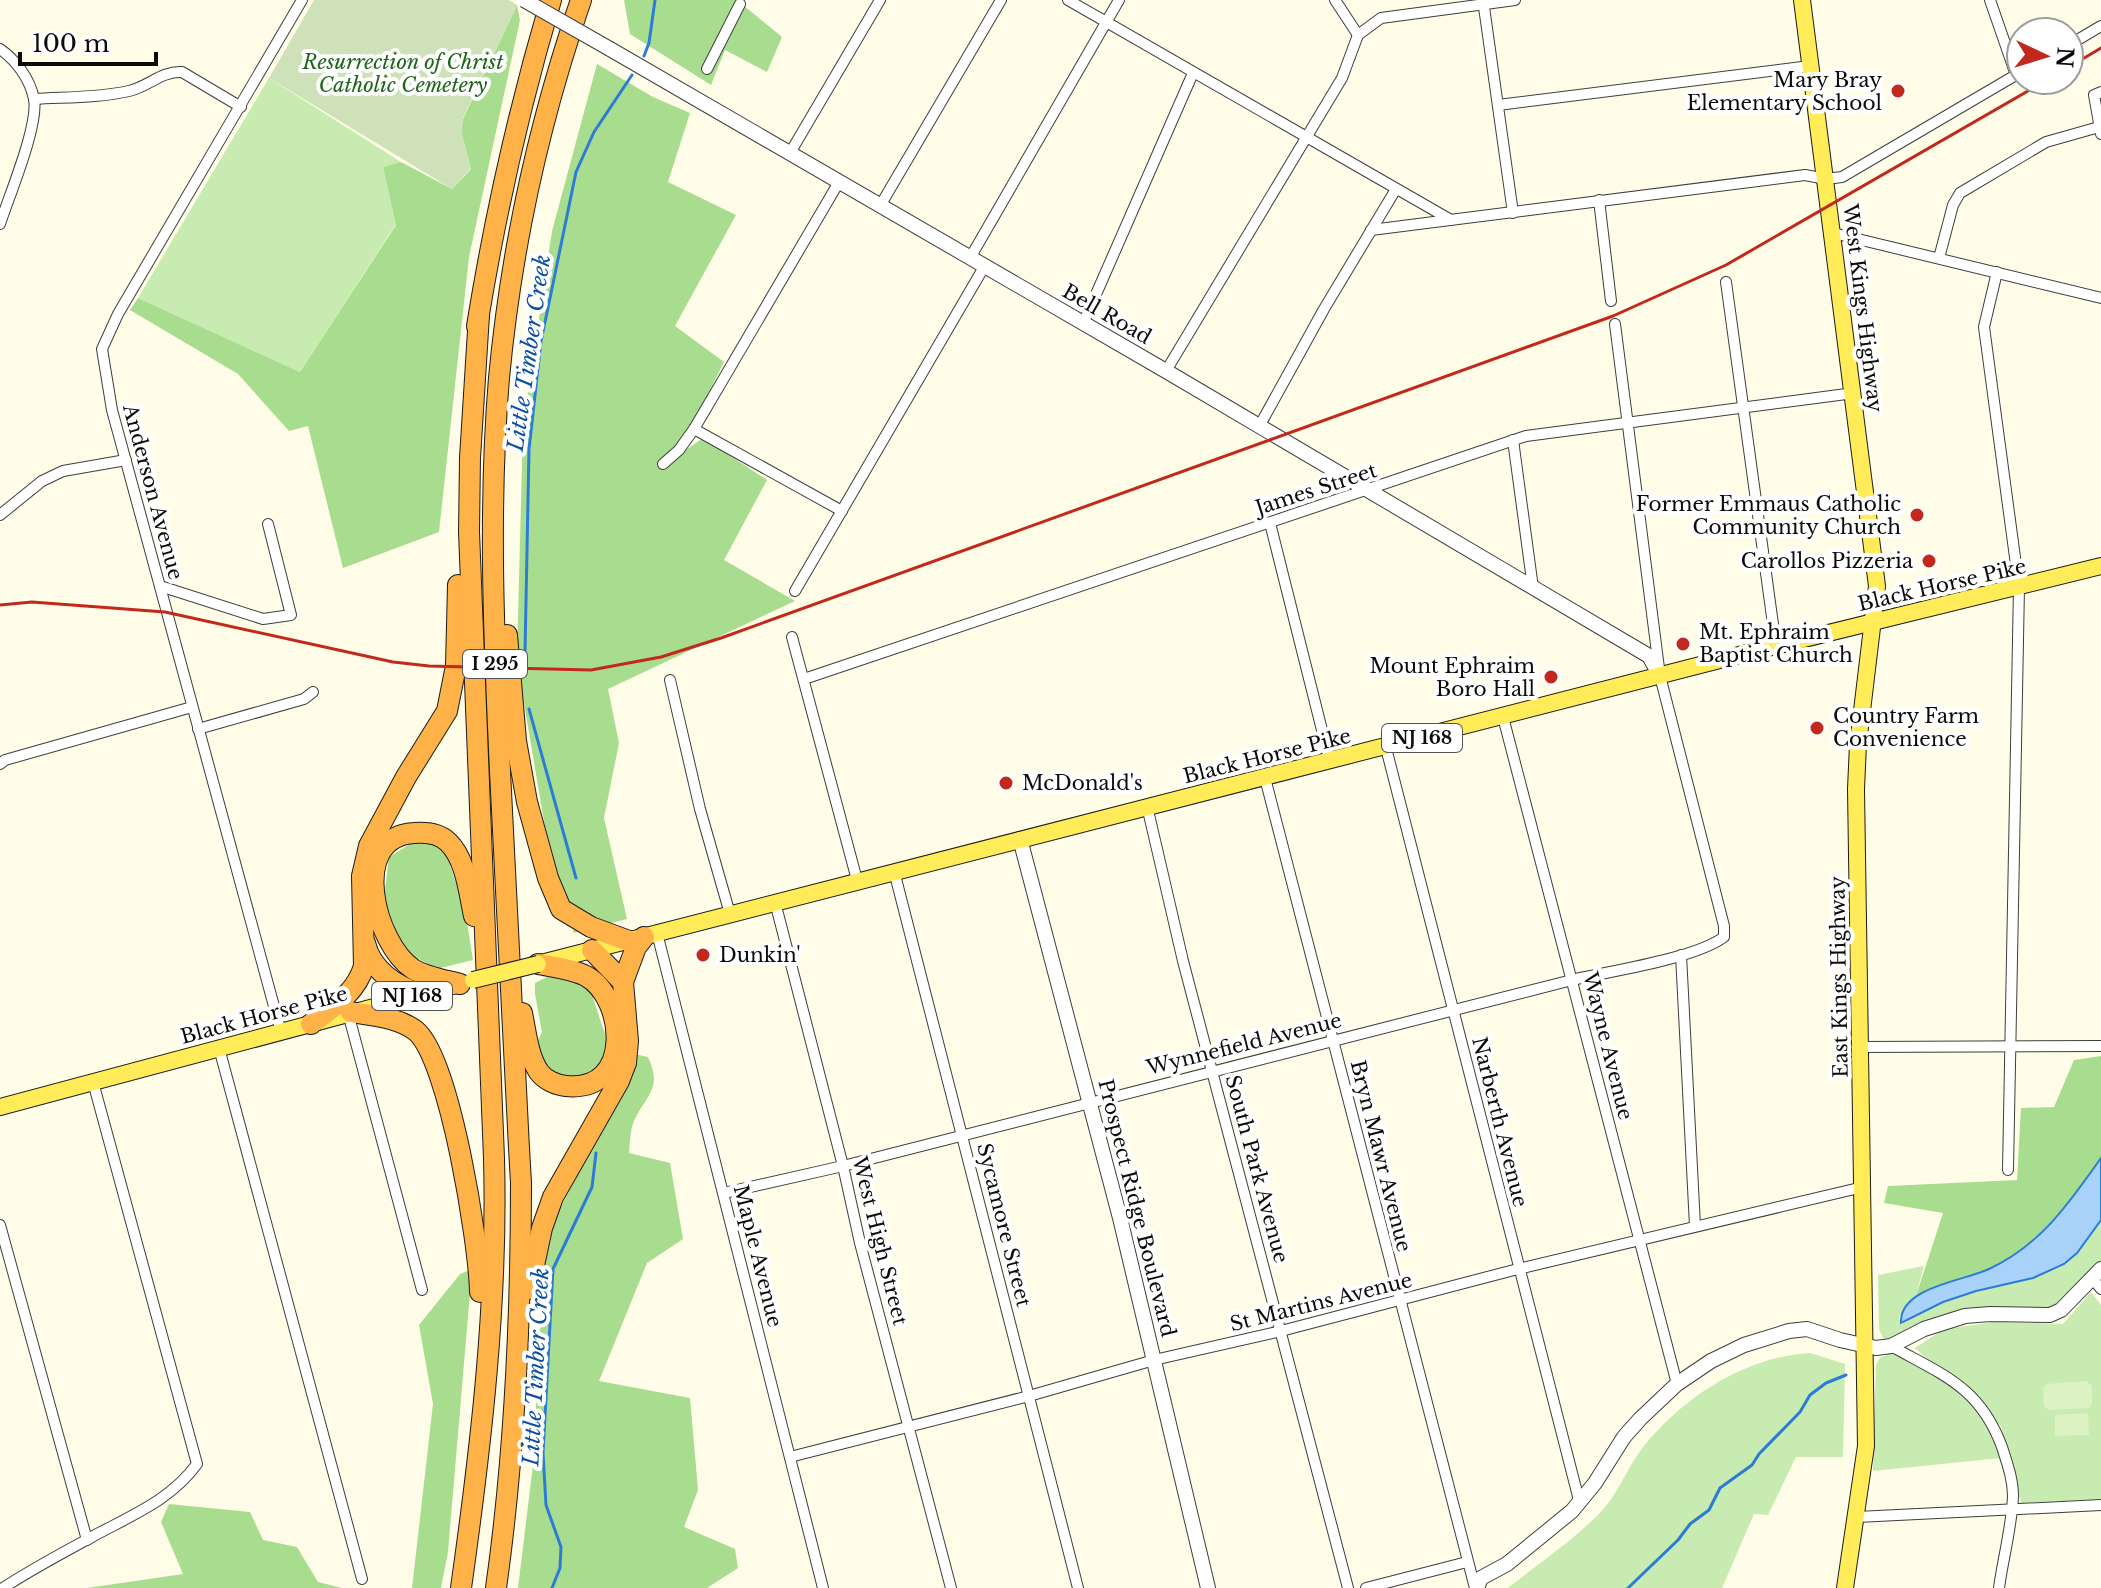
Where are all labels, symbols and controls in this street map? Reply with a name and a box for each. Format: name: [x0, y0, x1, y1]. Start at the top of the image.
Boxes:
scale bar: [20, 16, 156, 66]
north arrow: [2005, 16, 2085, 96]
text: 100 m: [32, 29, 110, 58]
text: N: [2050, 46, 2079, 69]
park label: Resurrection of Christ Catholic Cemetery: [302, 50, 504, 97]
place label: Mary Bray Elementary School: [1687, 68, 1882, 115]
marker: Mary Bray Elementary School: [1889, 82, 1907, 100]
street label: West Kings Highway: [1838, 201, 1888, 414]
water label: Little Timber Creek: [502, 253, 556, 454]
street label: Bell Road: [1058, 279, 1156, 349]
street label: Anderson Avenue: [118, 401, 188, 582]
street label: James Street: [1249, 458, 1380, 521]
place label: Former Emmaus Catholic Community Church: [1636, 492, 1901, 539]
marker: Former Emmaus Catholic Community Church: [1908, 506, 1926, 524]
place label: Carollos Pizzeria: [1741, 549, 1914, 573]
marker: Carollos Pizzeria: [1920, 552, 1938, 570]
street label: Black Horse Pike: [1856, 554, 2028, 616]
place label: Mt. Ephraim Baptist Church: [1699, 620, 1853, 667]
marker: Mt. Ephraim Baptist Church: [1674, 635, 1692, 653]
road number: I 295: [463, 650, 527, 678]
place label: Mount Ephraim Boro Hall: [1369, 654, 1536, 701]
marker: Mount Ephraim Boro Hall: [1542, 668, 1560, 686]
place label: Country Farm Convenience: [1833, 704, 1980, 751]
marker: Country Farm Convenience: [1808, 719, 1826, 737]
street label: Black Horse Pike: [1181, 724, 1353, 788]
road number: NJ 168: [1382, 724, 1462, 752]
place label: McDonald's: [1022, 771, 1143, 795]
marker: McDonald's: [997, 774, 1015, 792]
street label: East Kings Highway: [1825, 876, 1853, 1078]
place label: Dunkin': [719, 943, 801, 967]
marker: Dunkin': [694, 946, 712, 964]
street label: Wayne Avenue: [1578, 969, 1638, 1122]
street label: Black Horse Pike: [178, 981, 350, 1049]
road number: NJ 168: [372, 982, 452, 1010]
street label: Wynnefield Avenue: [1143, 1008, 1344, 1080]
street label: Narberth Avenue: [1467, 1034, 1533, 1210]
street label: Bryn Mawr Avenue: [1346, 1058, 1416, 1254]
street label: South Park Avenue: [1220, 1072, 1294, 1266]
street label: Prospect Ridge Boulevard: [1093, 1077, 1181, 1339]
street label: Sycamore Street: [972, 1141, 1036, 1310]
street label: West High Street: [847, 1153, 913, 1328]
street label: Maple Avenue: [729, 1182, 787, 1330]
water label: Little Timber Creek: [517, 1267, 555, 1468]
street label: St Martins Avenue: [1227, 1268, 1415, 1336]

